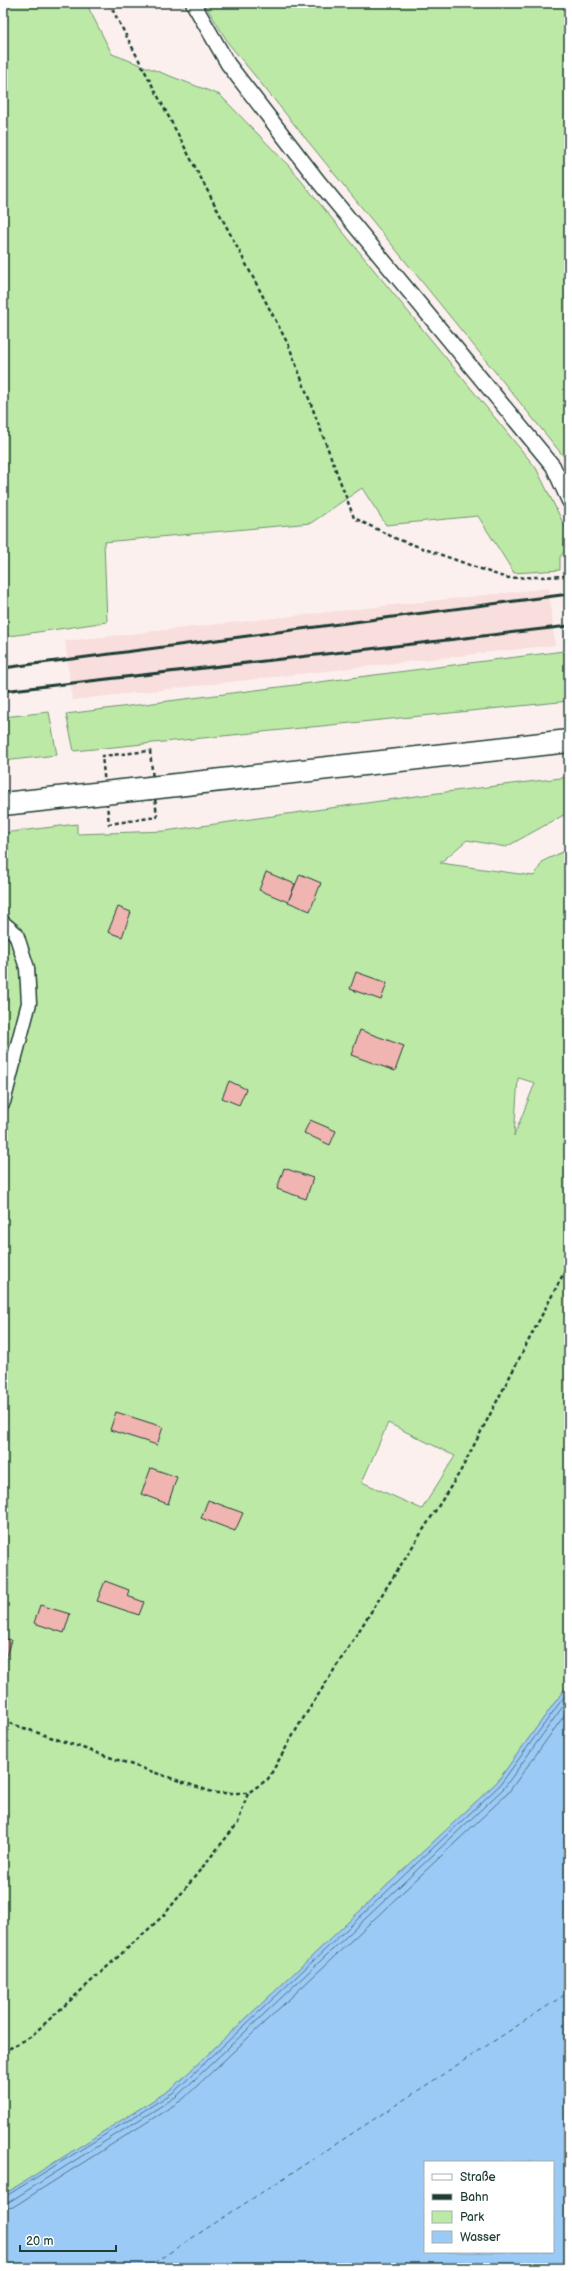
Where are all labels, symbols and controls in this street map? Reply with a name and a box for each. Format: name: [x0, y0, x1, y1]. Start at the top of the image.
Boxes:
legend: [424, 2161, 554, 2253]
text: Straße: [460, 2170, 496, 2185]
text: Bahn: [460, 2190, 489, 2205]
text: Park: [460, 2210, 484, 2225]
scale bar: [20, 2227, 116, 2253]
text: Wasser: [460, 2230, 501, 2245]
text: 20 m: [26, 2234, 53, 2249]

